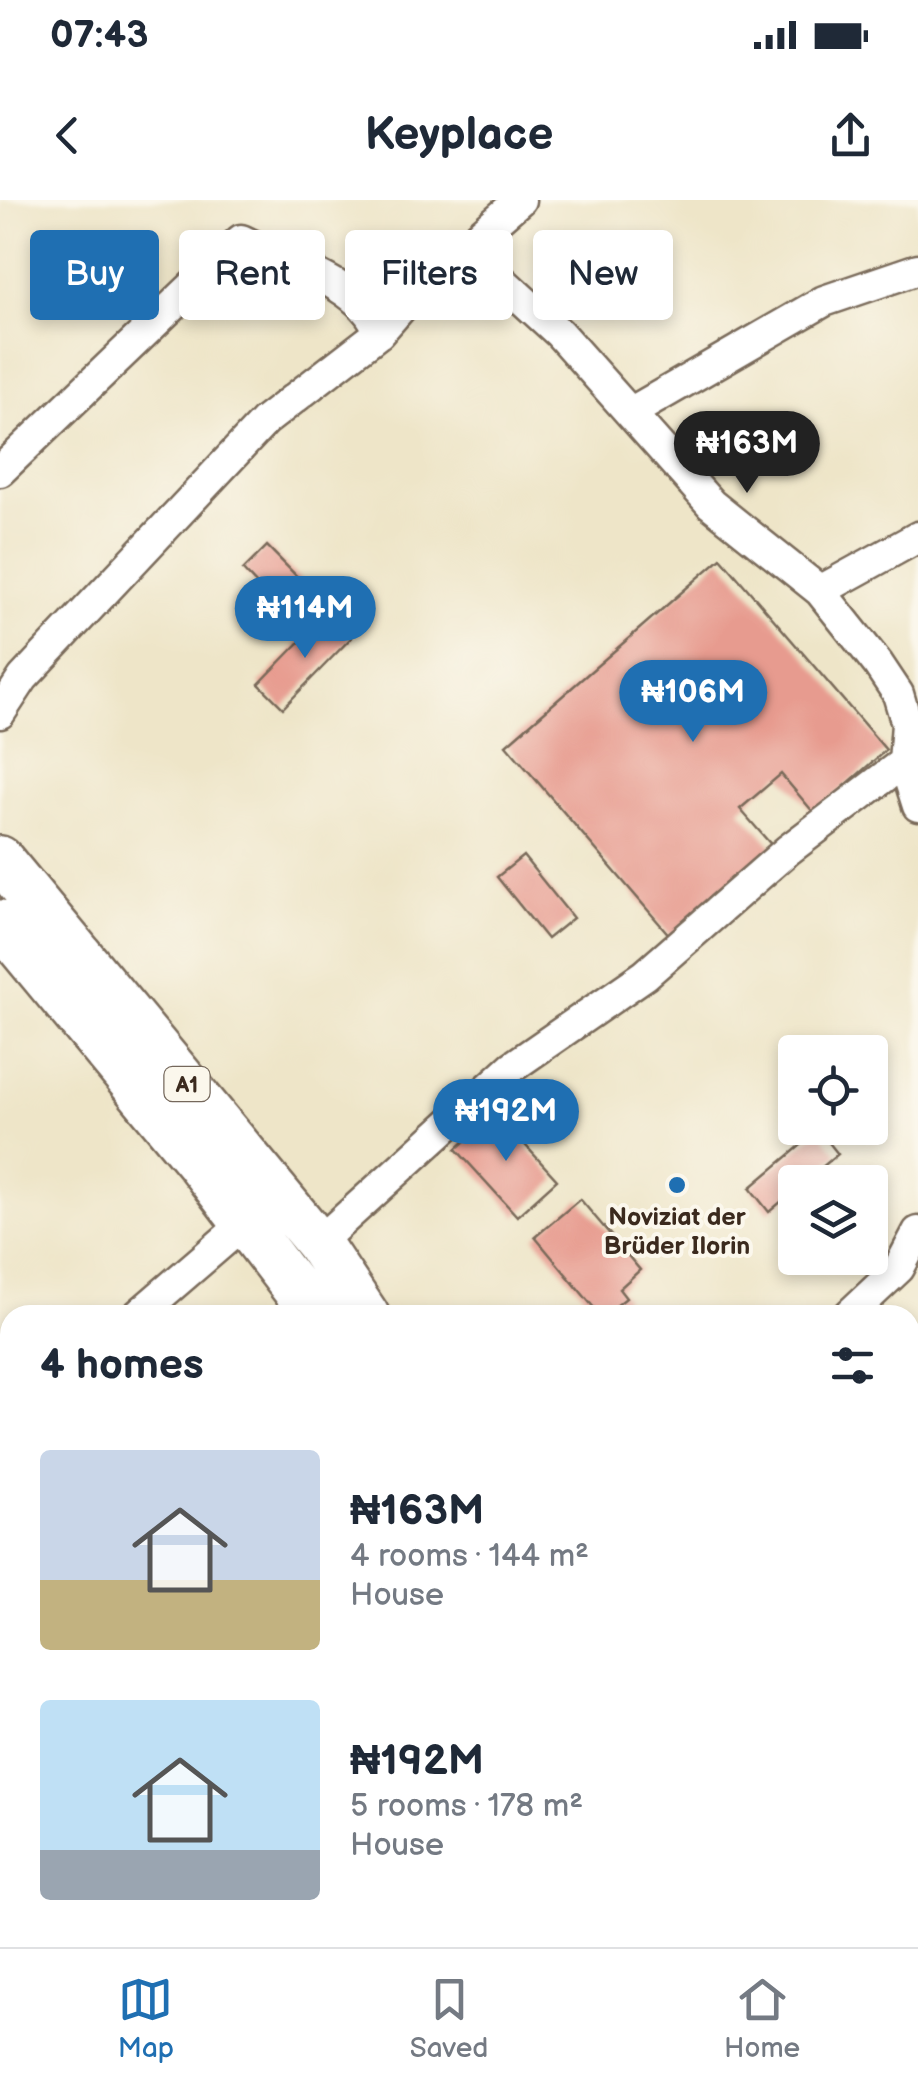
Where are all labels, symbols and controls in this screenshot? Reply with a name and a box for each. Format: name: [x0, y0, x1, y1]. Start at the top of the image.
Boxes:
text: 07:43: [50, 13, 148, 58]
icon: back: [40, 108, 95, 163]
text: Keyplace: [365, 108, 553, 163]
icon: share: [823, 108, 878, 163]
chip: Buy: [30, 230, 159, 320]
chip: Rent: [179, 230, 325, 320]
chip: Filters: [345, 230, 513, 320]
chip: New: [533, 230, 673, 320]
pin: ₦163M: [677, 411, 817, 496]
text: ₦163M: [696, 424, 798, 463]
pin: ₦114M: [235, 576, 375, 661]
text: ₦114M: [257, 589, 353, 628]
pin: ₦106M: [623, 660, 763, 745]
text: ₦106M: [641, 673, 745, 712]
map controls: [778, 1035, 888, 1275]
button: locate: [778, 1035, 888, 1145]
road number: A1: [164, 1067, 210, 1101]
pin: ₦192M: [436, 1079, 576, 1164]
text: ₦192M: [455, 1092, 557, 1131]
button: layers: [778, 1165, 888, 1275]
marker: Noviziat der Brüder Ilorin: [666, 1174, 688, 1196]
place label: Noviziat der Brüder Ilorin: [604, 1202, 750, 1262]
icon: filters: [825, 1338, 880, 1393]
text: 4 homes: [40, 1340, 204, 1391]
text: ₦163M: [350, 1486, 484, 1537]
icon: home: [120, 1490, 240, 1610]
text: 4 rooms · 144 m²: [350, 1537, 589, 1576]
text: House: [350, 1576, 444, 1615]
text: ₦192M: [350, 1736, 484, 1787]
icon: home: [120, 1740, 240, 1860]
text: 5 rooms · 178 m²: [350, 1787, 583, 1826]
text: House: [350, 1826, 444, 1865]
tab: Map: [118, 1972, 174, 2065]
tab: Saved: [410, 1972, 488, 2065]
tab: Home: [724, 1972, 800, 2065]

